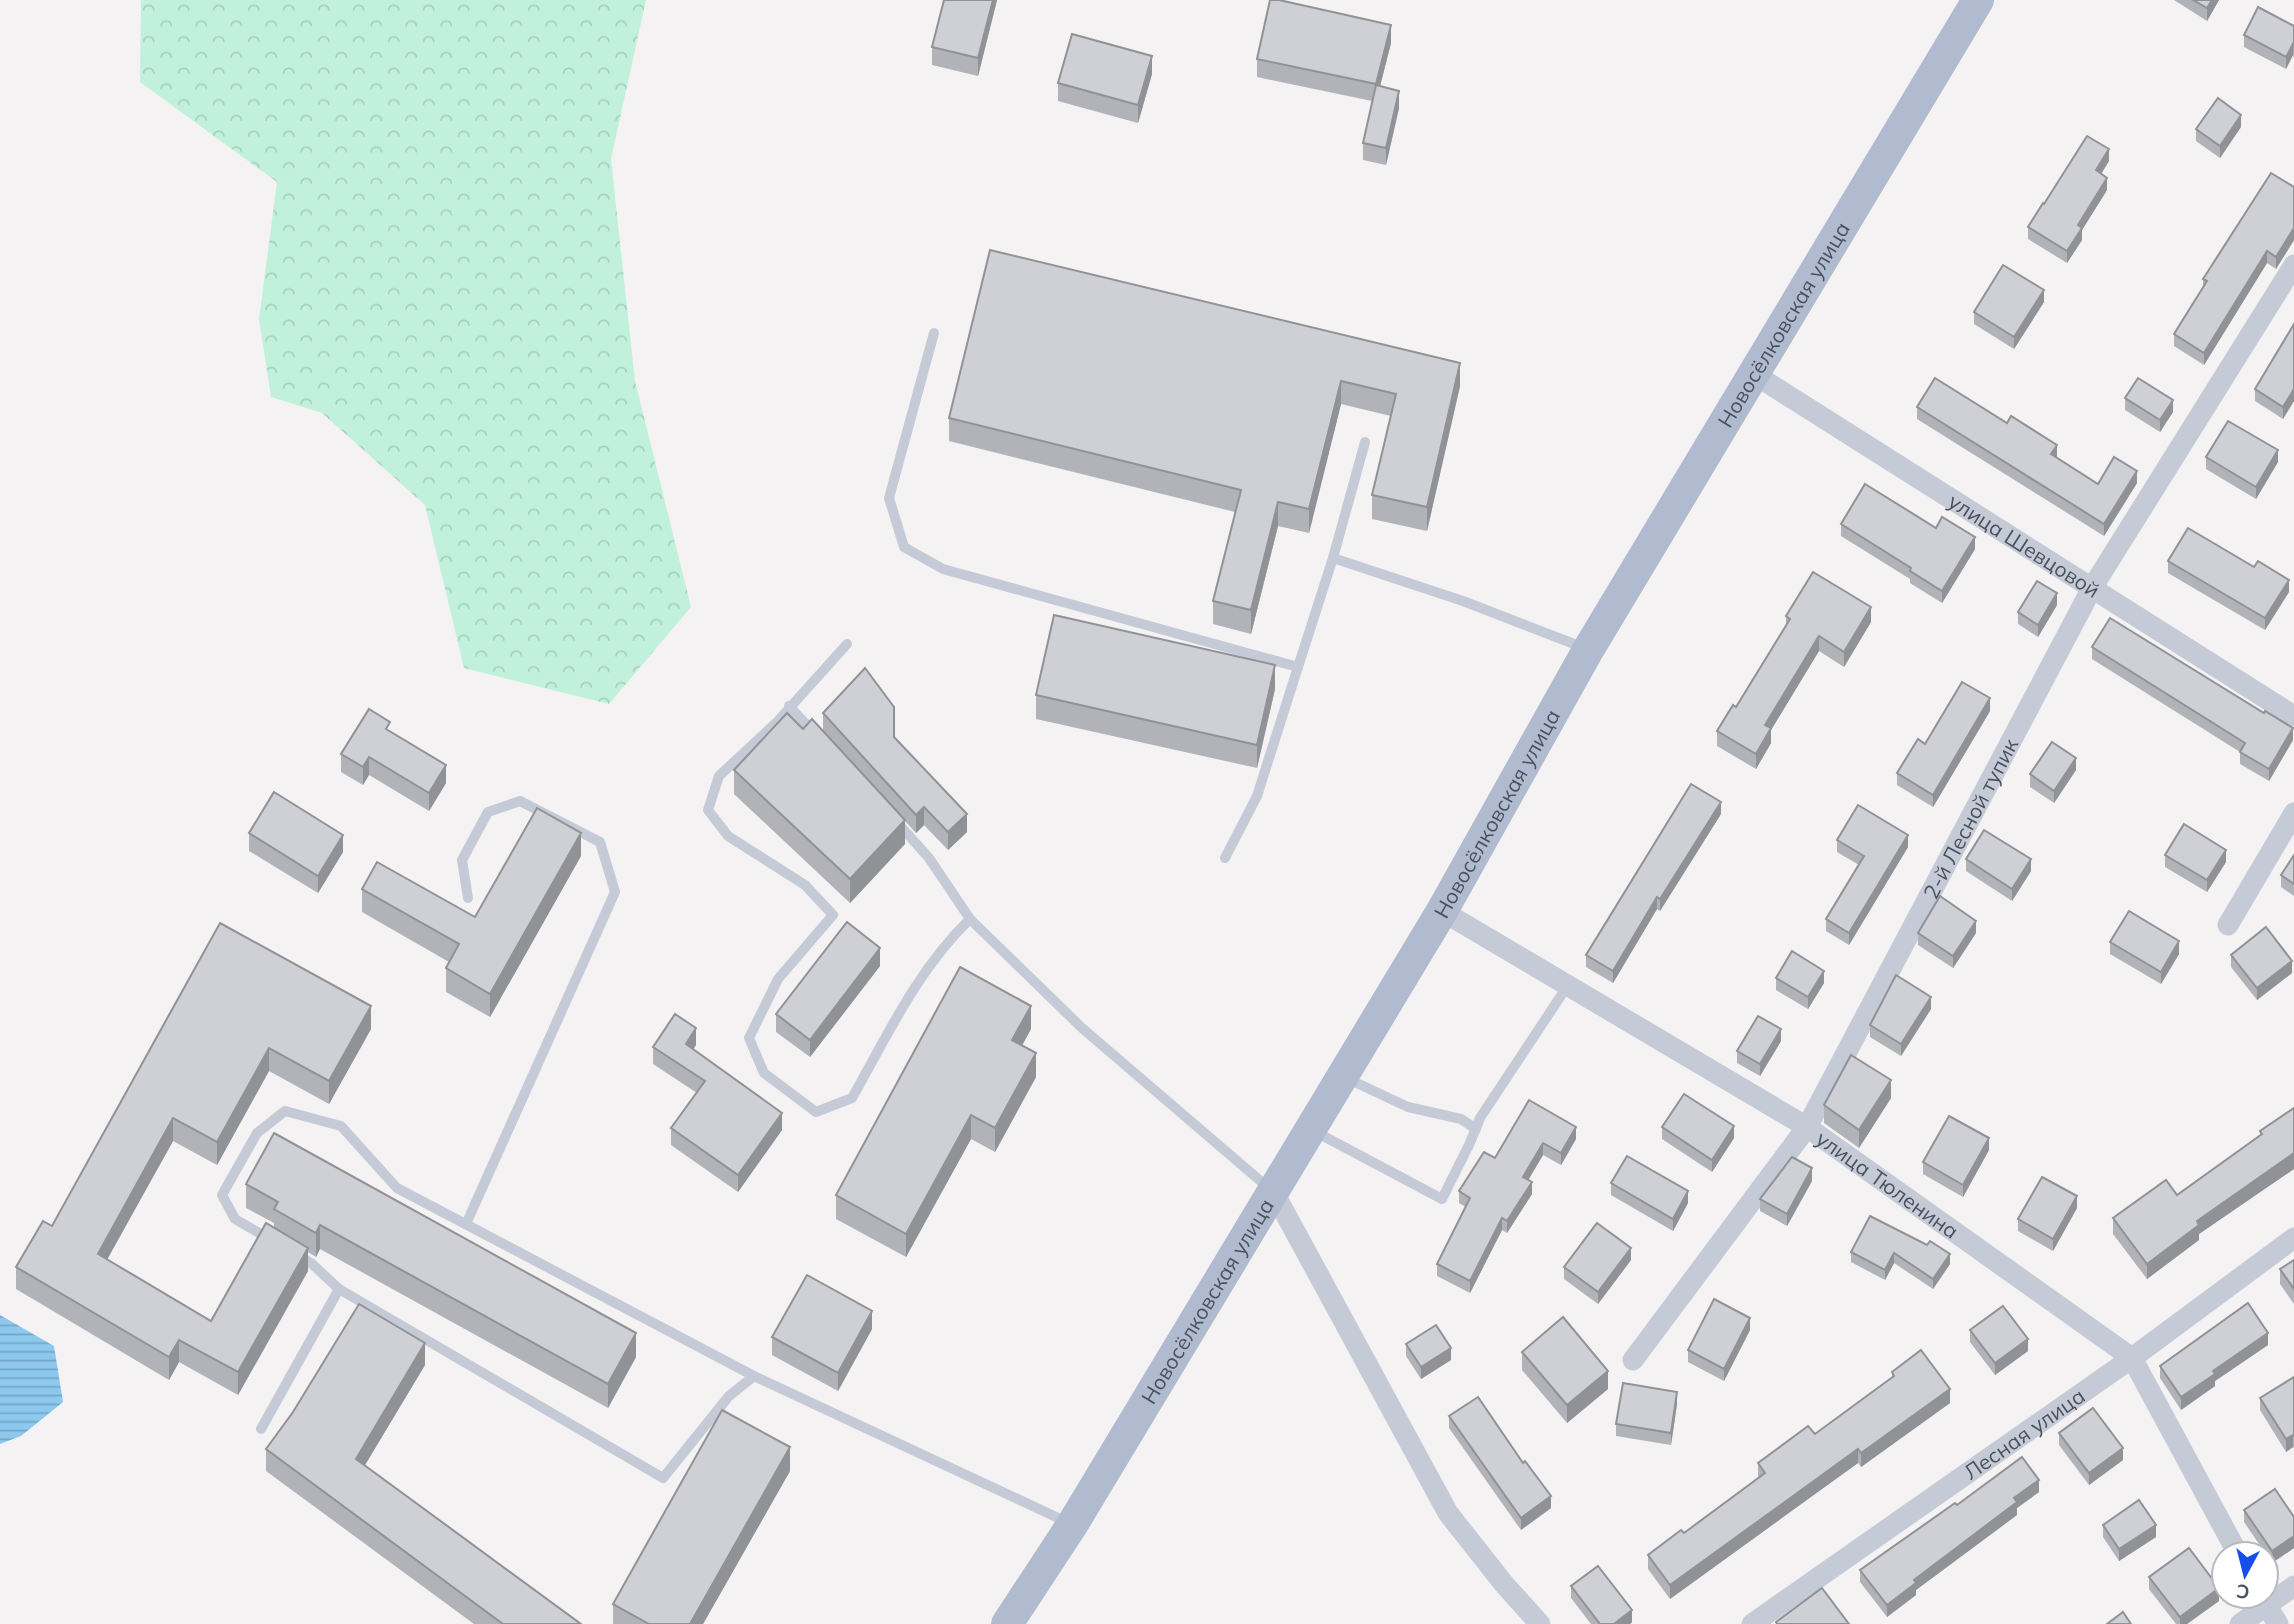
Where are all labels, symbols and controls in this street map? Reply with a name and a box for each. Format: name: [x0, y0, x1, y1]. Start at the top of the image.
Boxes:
street label: Новосёлковская улица: [1712, 217, 1855, 432]
street label: улица Шевцовой: [1944, 488, 2105, 603]
street label: Новосёлковская улица: [1428, 705, 1565, 922]
street label: 2-й Лесной тупик: [1917, 733, 2024, 903]
street label: улица Тюленина: [1811, 1125, 1964, 1244]
street label: Новосёлковская улица: [1135, 1194, 1279, 1408]
street label: Лесная улица: [1958, 1382, 2090, 1485]
north arrow: [2210, 1540, 2280, 1610]
text: С: [2235, 1579, 2251, 1605]

